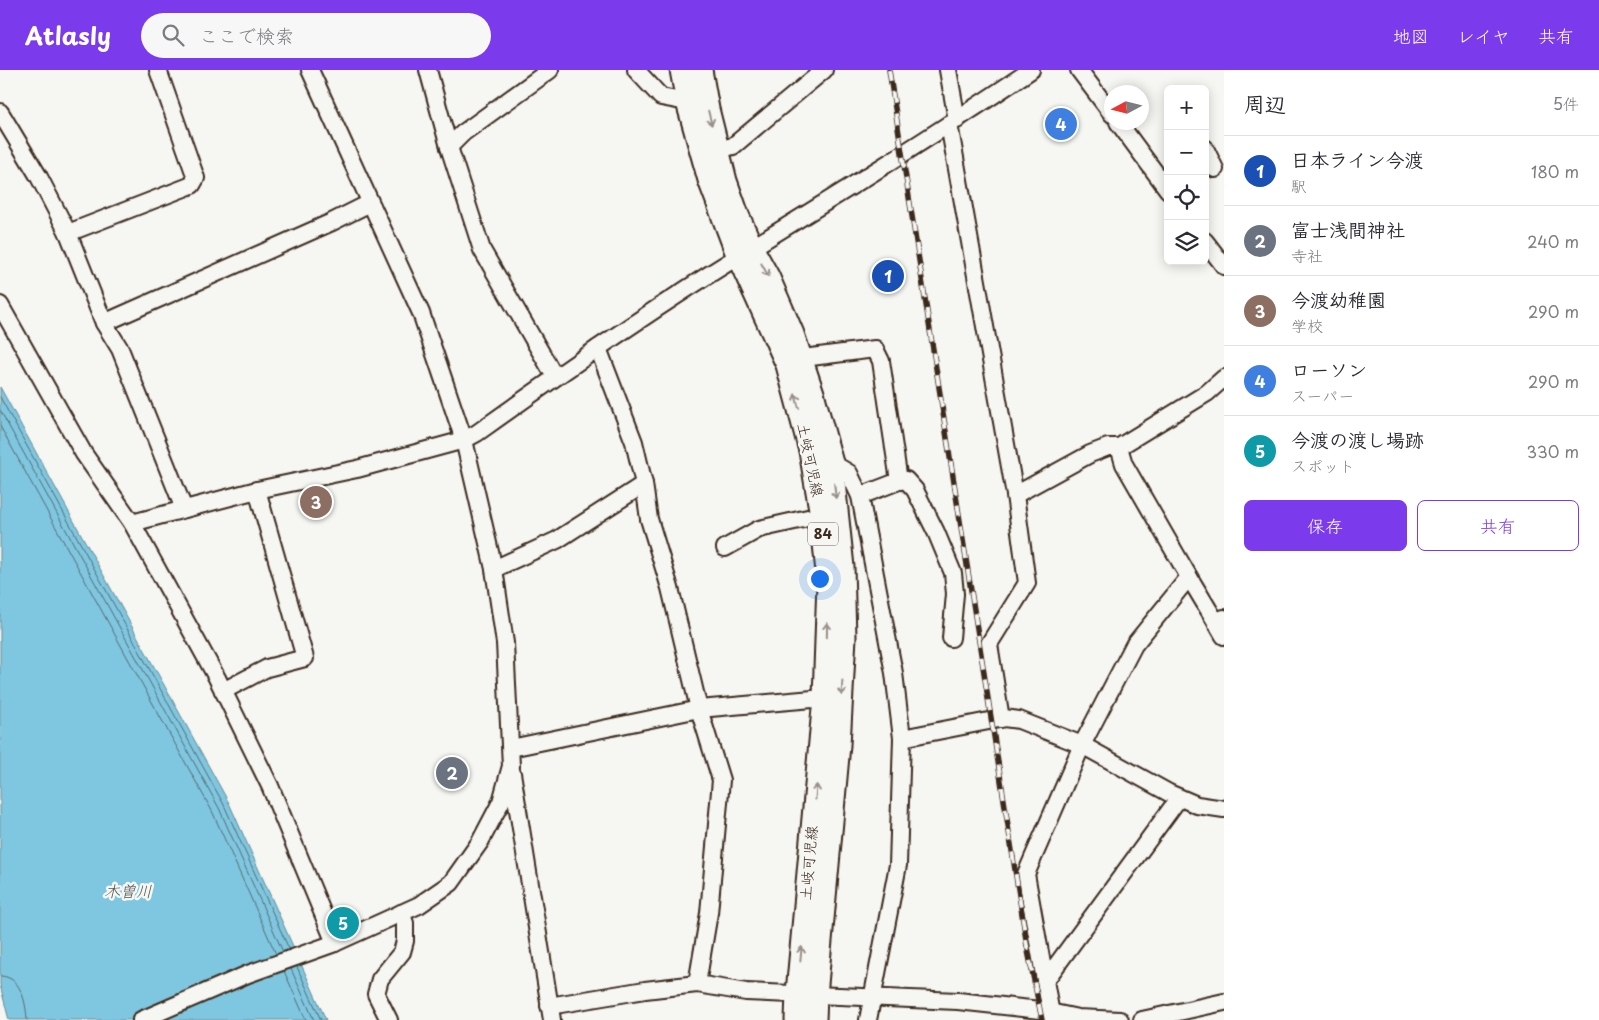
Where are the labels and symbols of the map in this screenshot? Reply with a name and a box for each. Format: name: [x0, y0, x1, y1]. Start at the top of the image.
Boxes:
north arrow: [1104, 85, 1149, 130]
pin: 4: [1045, 105, 1077, 143]
one-way arrow: [706, 109, 715, 125]
pin: 1: [872, 257, 904, 295]
one-way arrow: [760, 263, 770, 277]
one-way arrow: [791, 393, 801, 409]
street label: 土岐可児線: [792, 421, 831, 499]
one-way arrow: [830, 482, 839, 498]
pin: 3: [300, 483, 332, 521]
road number: 84: [808, 522, 838, 546]
your location: [807, 566, 833, 592]
one-way arrow: [822, 622, 832, 638]
one-way arrow: [838, 679, 847, 695]
pin: 2: [436, 754, 468, 792]
one-way arrow: [811, 784, 821, 800]
street label: 土岐可児線: [793, 825, 822, 901]
water label: 木曽川: [104, 878, 152, 902]
pin: 5: [327, 904, 359, 942]
one-way arrow: [796, 946, 805, 962]

